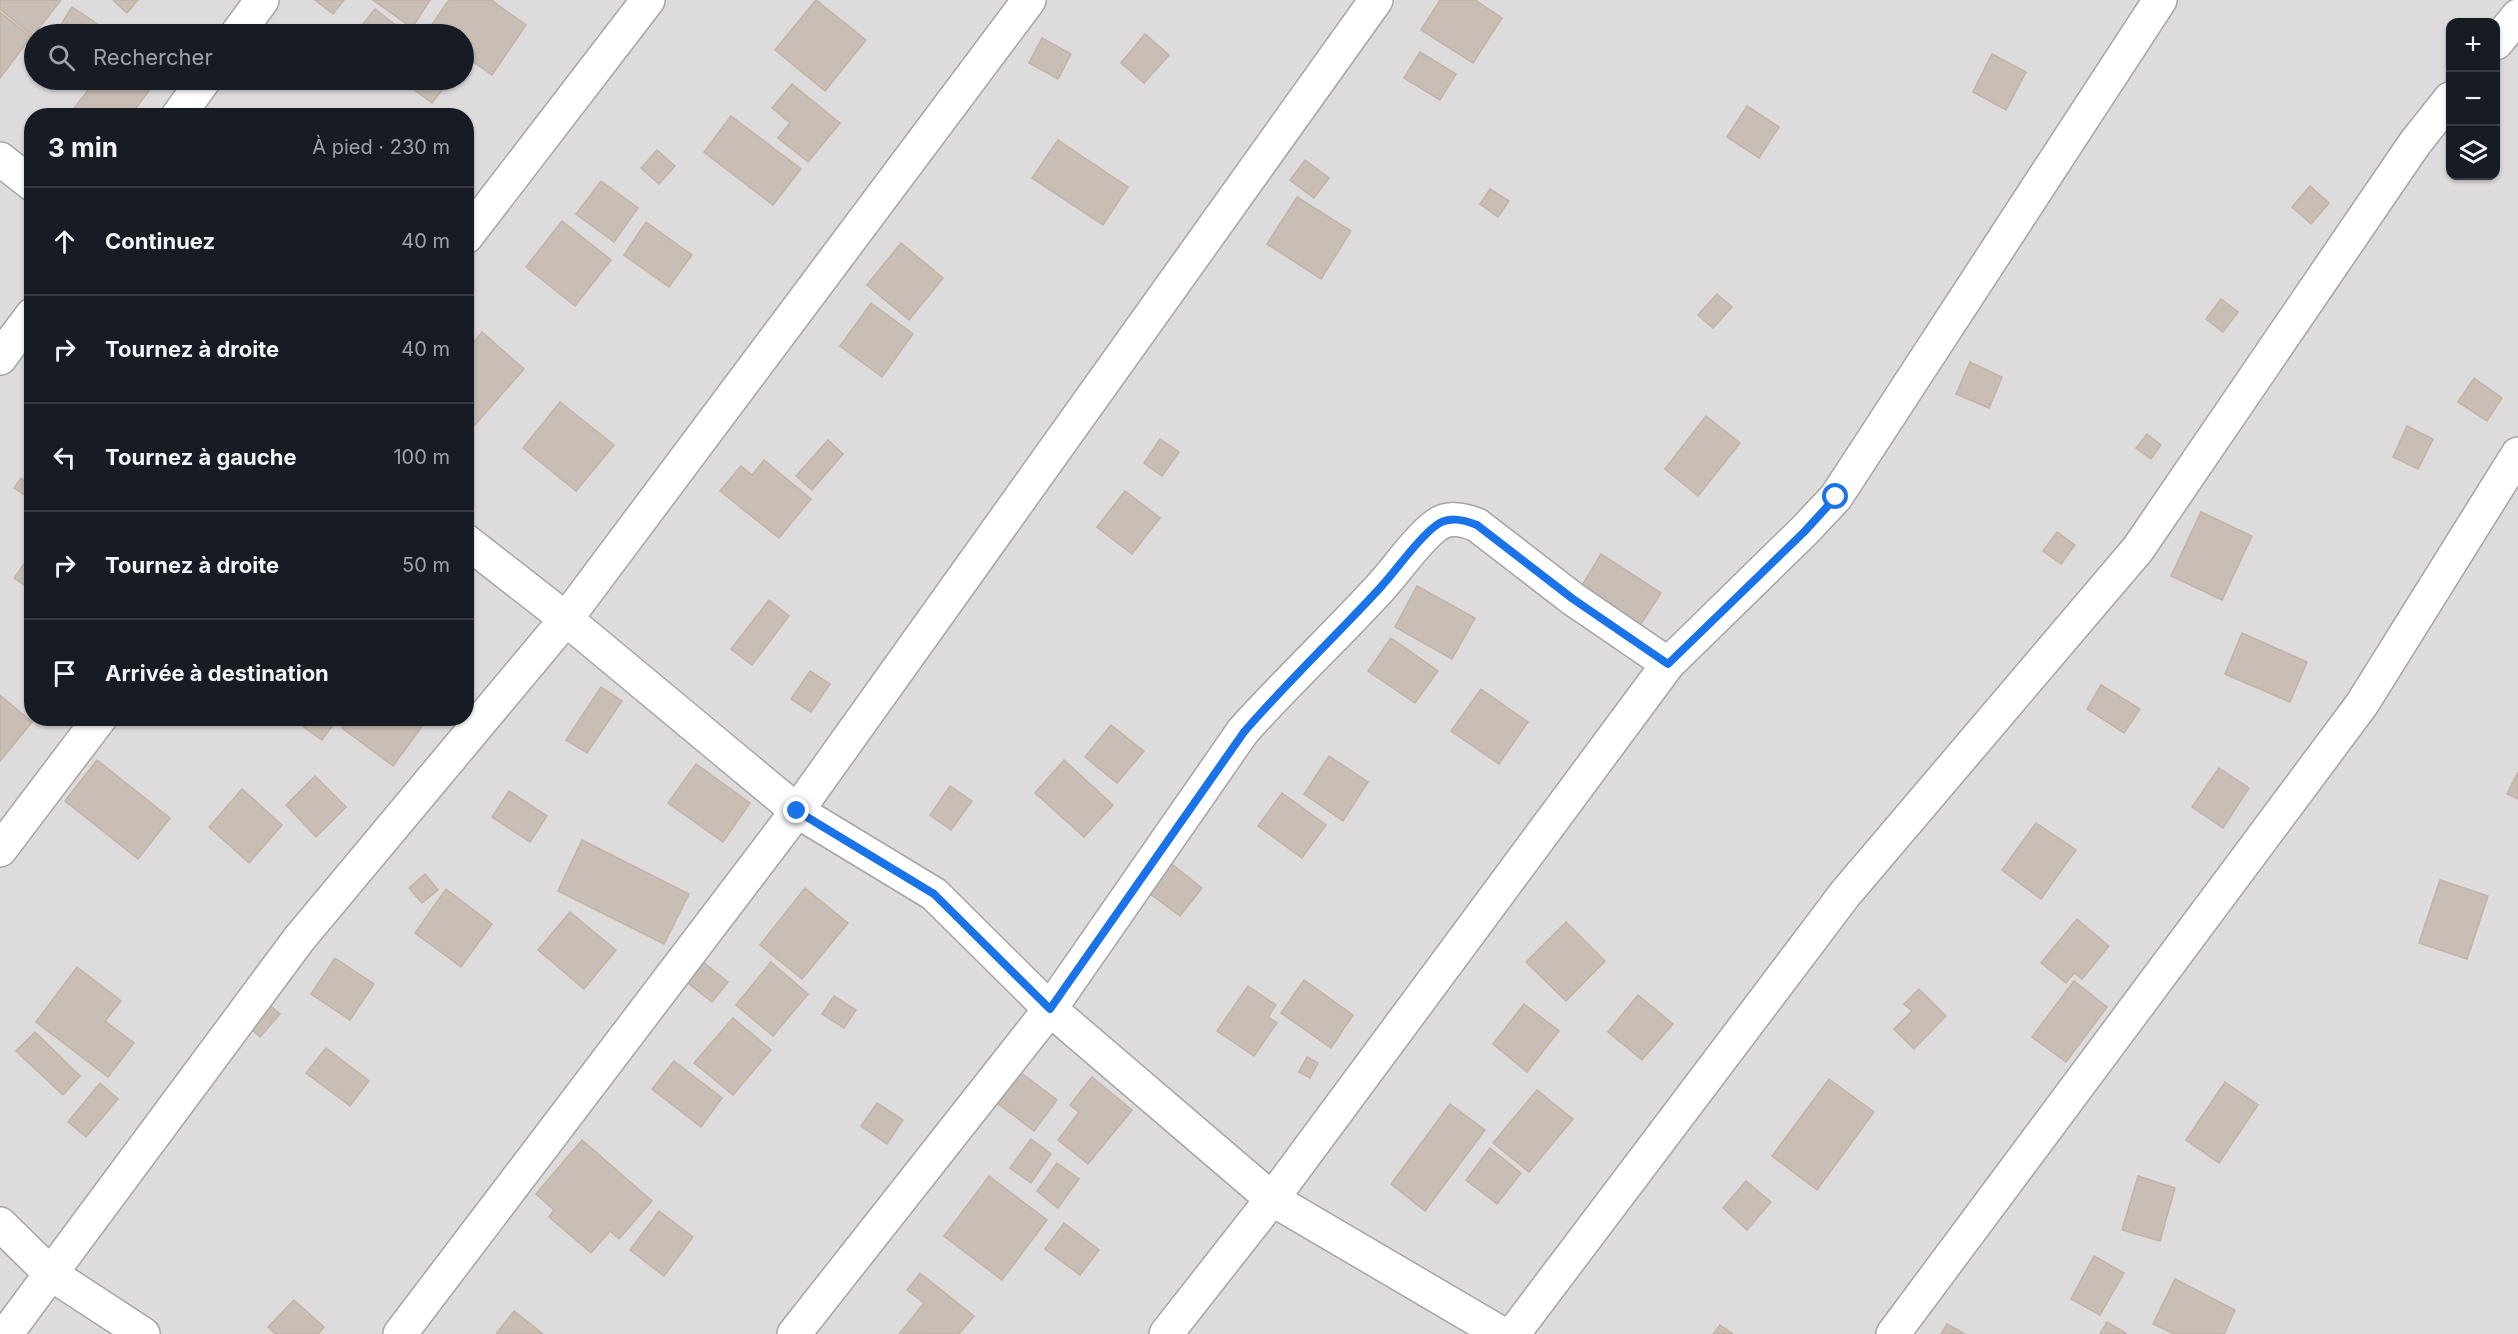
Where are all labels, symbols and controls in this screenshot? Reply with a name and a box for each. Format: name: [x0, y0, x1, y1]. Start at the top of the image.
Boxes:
map controls: [2446, 18, 2500, 180]
button: +: [2446, 18, 2500, 72]
search box: [24, 24, 474, 90]
icon: search: [45, 41, 78, 74]
text: Rechercher: [93, 44, 213, 70]
button: −: [2446, 72, 2500, 126]
button: layers: [2446, 126, 2500, 180]
text: 3 min: [48, 132, 118, 163]
text: À pied · 230 m: [312, 135, 450, 159]
icon: ahead: [48, 225, 81, 258]
text: Continuez: [105, 228, 215, 254]
text: 40 m: [401, 229, 450, 253]
icon: right: [48, 333, 81, 366]
text: Tournez à droite: [105, 336, 279, 362]
text: 40 m: [401, 337, 450, 361]
icon: left: [48, 441, 81, 474]
text: Tournez à gauche: [105, 444, 297, 470]
text: 100 m: [393, 445, 450, 469]
route start: [1822, 483, 1848, 509]
icon: right: [48, 549, 81, 582]
text: Tournez à droite: [105, 552, 279, 578]
text: 50 m: [402, 553, 450, 577]
icon: arrive: [48, 657, 81, 690]
text: Arrivée à destination: [105, 660, 329, 686]
route end: [783, 797, 809, 823]

